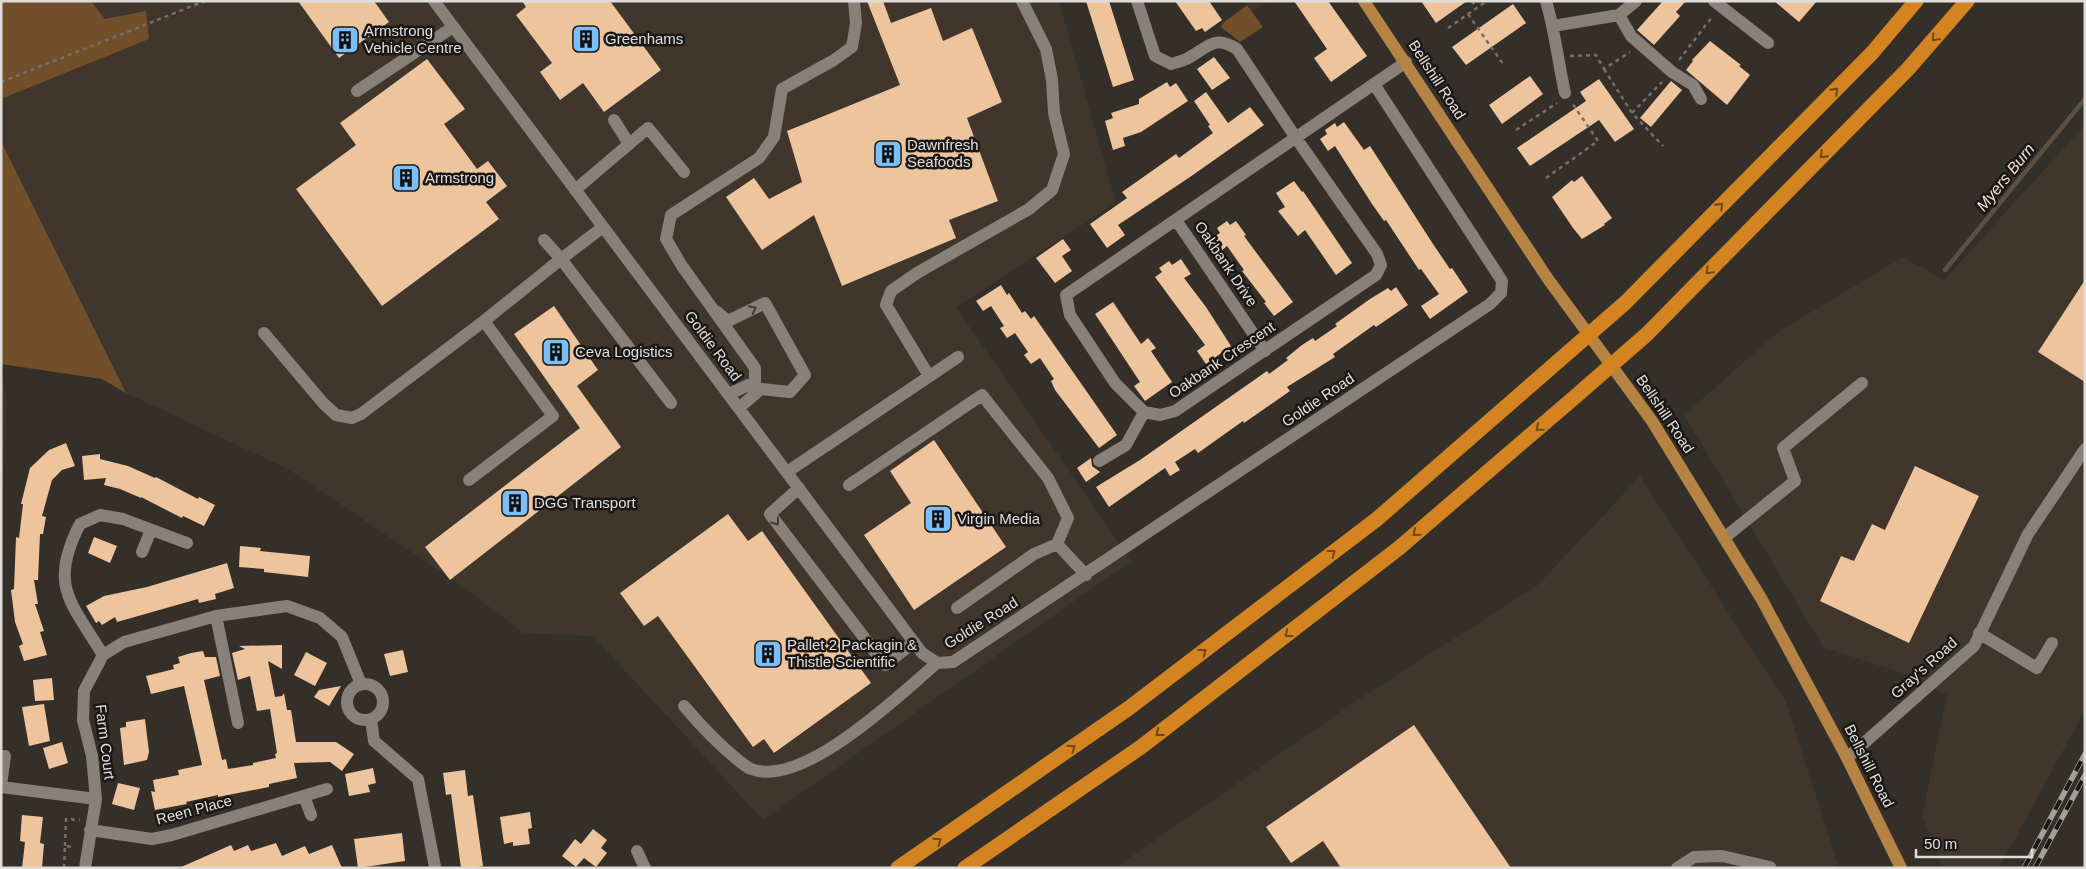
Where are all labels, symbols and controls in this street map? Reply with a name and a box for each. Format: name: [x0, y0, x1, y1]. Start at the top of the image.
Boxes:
place label: Armstrong Vehicle Centre: [364, 22, 462, 56]
building icon: Greenhams: [571, 24, 601, 54]
building icon: Armstrong Vehicle Centre: [330, 25, 360, 55]
place label: Greenhams: [605, 30, 683, 47]
one-way arrow: [1932, 33, 1941, 42]
street label: Bellshill Road: [1406, 37, 1469, 122]
one-way arrow: [1829, 88, 1838, 97]
place label: Dawnfresh Seafoods: [907, 136, 979, 170]
building icon: Dawnfresh Seafoods: [873, 139, 903, 169]
water label: Myers Burn: [1973, 140, 2038, 214]
one-way arrow: [1820, 150, 1829, 159]
building icon: Armstrong: [391, 163, 421, 193]
place label: Armstrong: [425, 169, 494, 186]
one-way arrow: [1714, 203, 1723, 212]
street label: Oakbank Drive: [1192, 218, 1261, 310]
one-way arrow: [1705, 265, 1714, 274]
one-way arrow: [747, 305, 756, 315]
street label: Goldie Road: [682, 307, 745, 384]
street label: Oakbank Crescent: [1165, 317, 1279, 401]
building icon: Ceva Logistics: [541, 337, 571, 367]
place label: Ceva Logistics: [575, 343, 673, 360]
street label: Goldie Road: [1278, 369, 1357, 430]
street label: Bellshill Road: [1633, 371, 1698, 456]
one-way arrow: [1536, 422, 1545, 430]
building icon: DGG Transport: [500, 488, 530, 518]
place label: DGG Transport: [534, 494, 637, 511]
building icon: Virgin Media: [923, 504, 953, 534]
place label: Virgin Media: [957, 510, 1041, 527]
one-way arrow: [771, 516, 779, 525]
one-way arrow: [1412, 528, 1421, 537]
one-way arrow: [1326, 551, 1335, 559]
street label: Goldie Road: [941, 593, 1021, 652]
one-way arrow: [1285, 628, 1294, 636]
street label: Gray's Road: [1887, 634, 1960, 702]
place label: Pallet 2 Packagin & Thistle Scientific: [787, 636, 917, 670]
building icon: Pallet 2 Packagin & Thistle Scientific: [753, 639, 783, 669]
one-way arrow: [1197, 649, 1207, 658]
street label: Farm Court: [92, 703, 119, 781]
street label: Bellshill Road: [1841, 721, 1898, 810]
one-way arrow: [1155, 727, 1165, 736]
one-way arrow: [1066, 745, 1075, 754]
street label: Reen Place: [154, 791, 234, 828]
scale bar: [1916, 826, 2032, 858]
text: 50 m: [1924, 835, 1957, 852]
one-way arrow: [933, 838, 942, 847]

